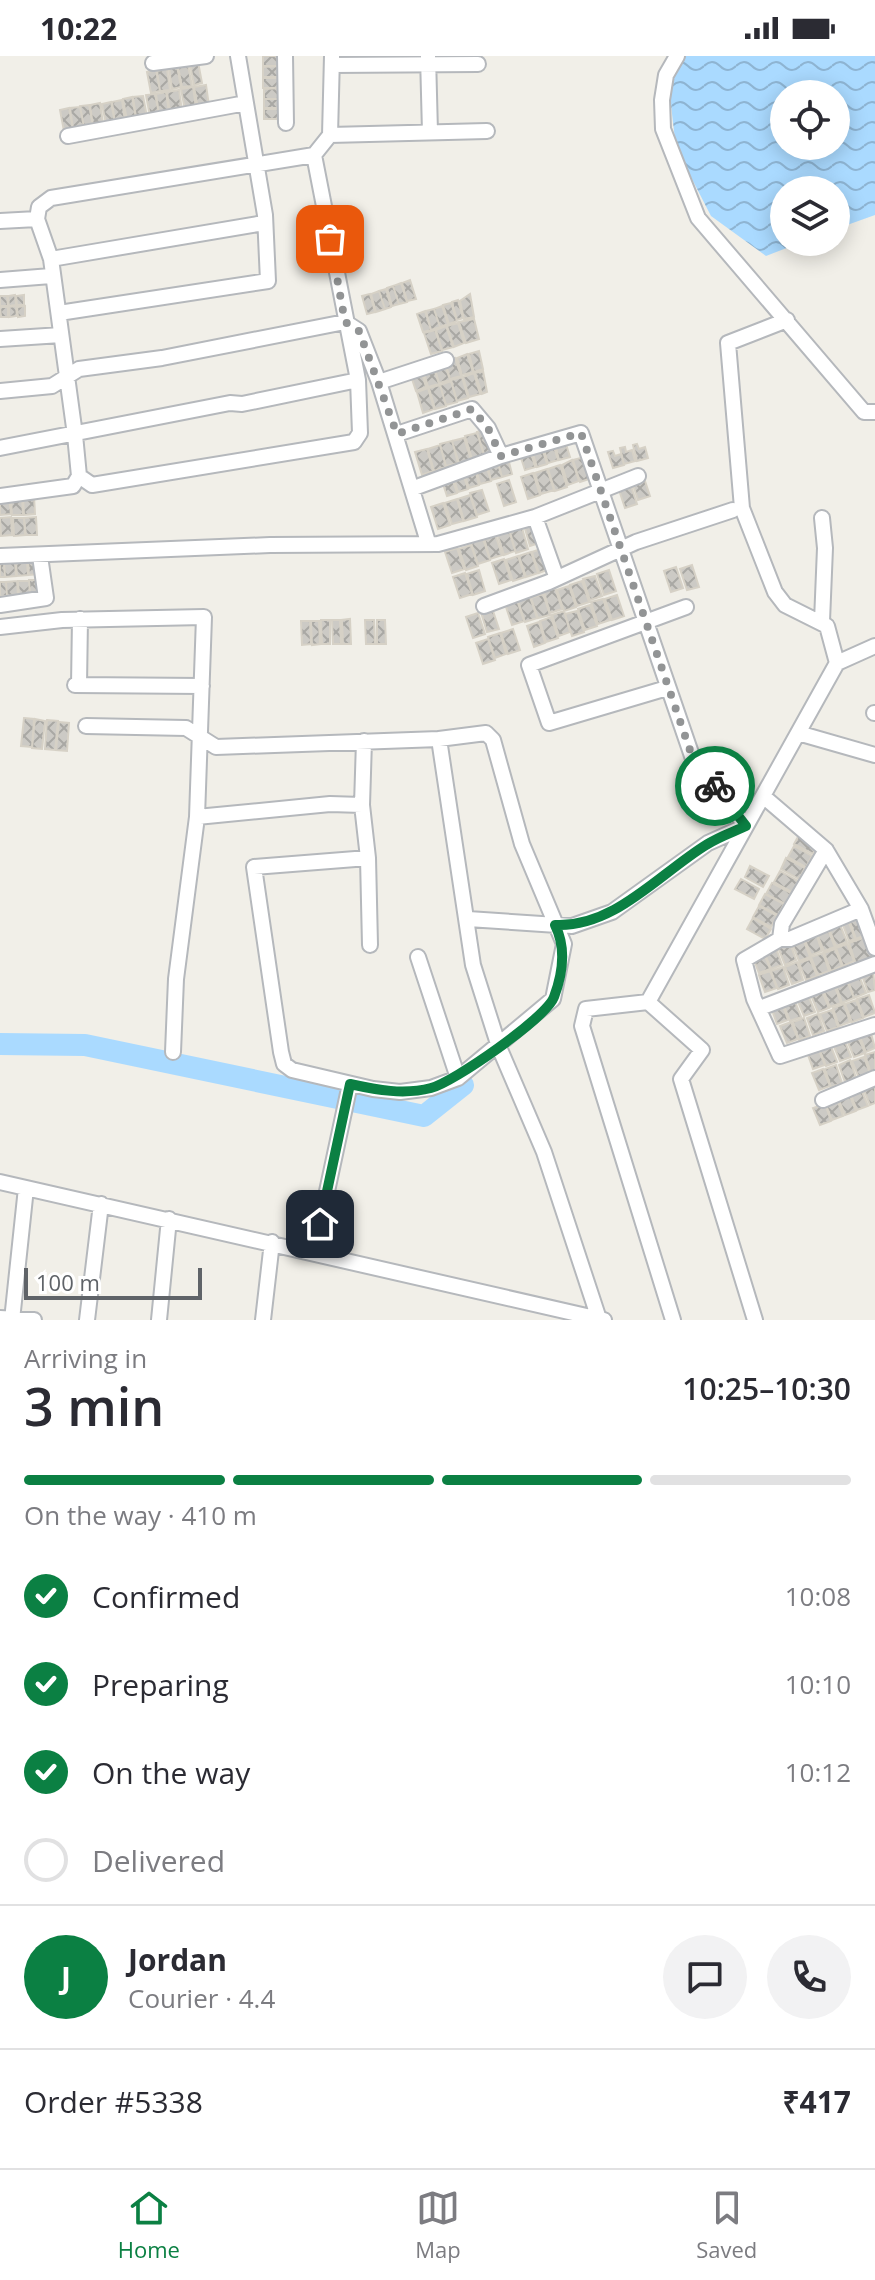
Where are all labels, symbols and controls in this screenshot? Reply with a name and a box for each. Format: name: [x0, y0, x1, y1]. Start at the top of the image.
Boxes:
text: 10:22: [40, 8, 117, 49]
map controls: [770, 80, 850, 256]
button: locate: [770, 80, 850, 160]
button: layers: [770, 176, 850, 256]
pin: [296, 205, 364, 273]
icon: bag: [308, 217, 352, 261]
courier: [675, 746, 755, 826]
icon: bike: [693, 764, 737, 808]
pin: [286, 1190, 354, 1258]
icon: home: [298, 1202, 342, 1246]
scale bar: [24, 1264, 202, 1300]
text: 100 m: [36, 1267, 100, 1297]
text: Arriving in: [24, 1340, 147, 1376]
text: 10:25–10:30: [682, 1368, 851, 1409]
text: 3 min: [24, 1370, 164, 1441]
text: On the way · 410 m: [24, 1497, 257, 1533]
icon: check: [24, 1574, 68, 1618]
text: Confirmed: [92, 1576, 240, 1617]
text: 10:08: [785, 1578, 851, 1614]
icon: check: [24, 1662, 68, 1706]
text: Preparing: [92, 1664, 229, 1705]
text: 10:10: [785, 1666, 851, 1702]
icon: check: [24, 1750, 68, 1794]
text: On the way: [92, 1752, 250, 1793]
text: 10:12: [785, 1754, 851, 1790]
text: Delivered: [92, 1840, 225, 1881]
button: chat: [663, 1935, 747, 2019]
button: phone: [767, 1935, 851, 2019]
text: Jordan: [128, 1939, 227, 1980]
text: J: [61, 1957, 71, 1998]
text: Courier · 4.4: [128, 1980, 275, 2016]
text: Order #5338: [24, 2081, 203, 2122]
text: ₹417: [782, 2081, 851, 2122]
tab: Home: [118, 2186, 180, 2264]
tab: Map: [415, 2186, 461, 2264]
tab: Saved: [696, 2186, 757, 2264]

